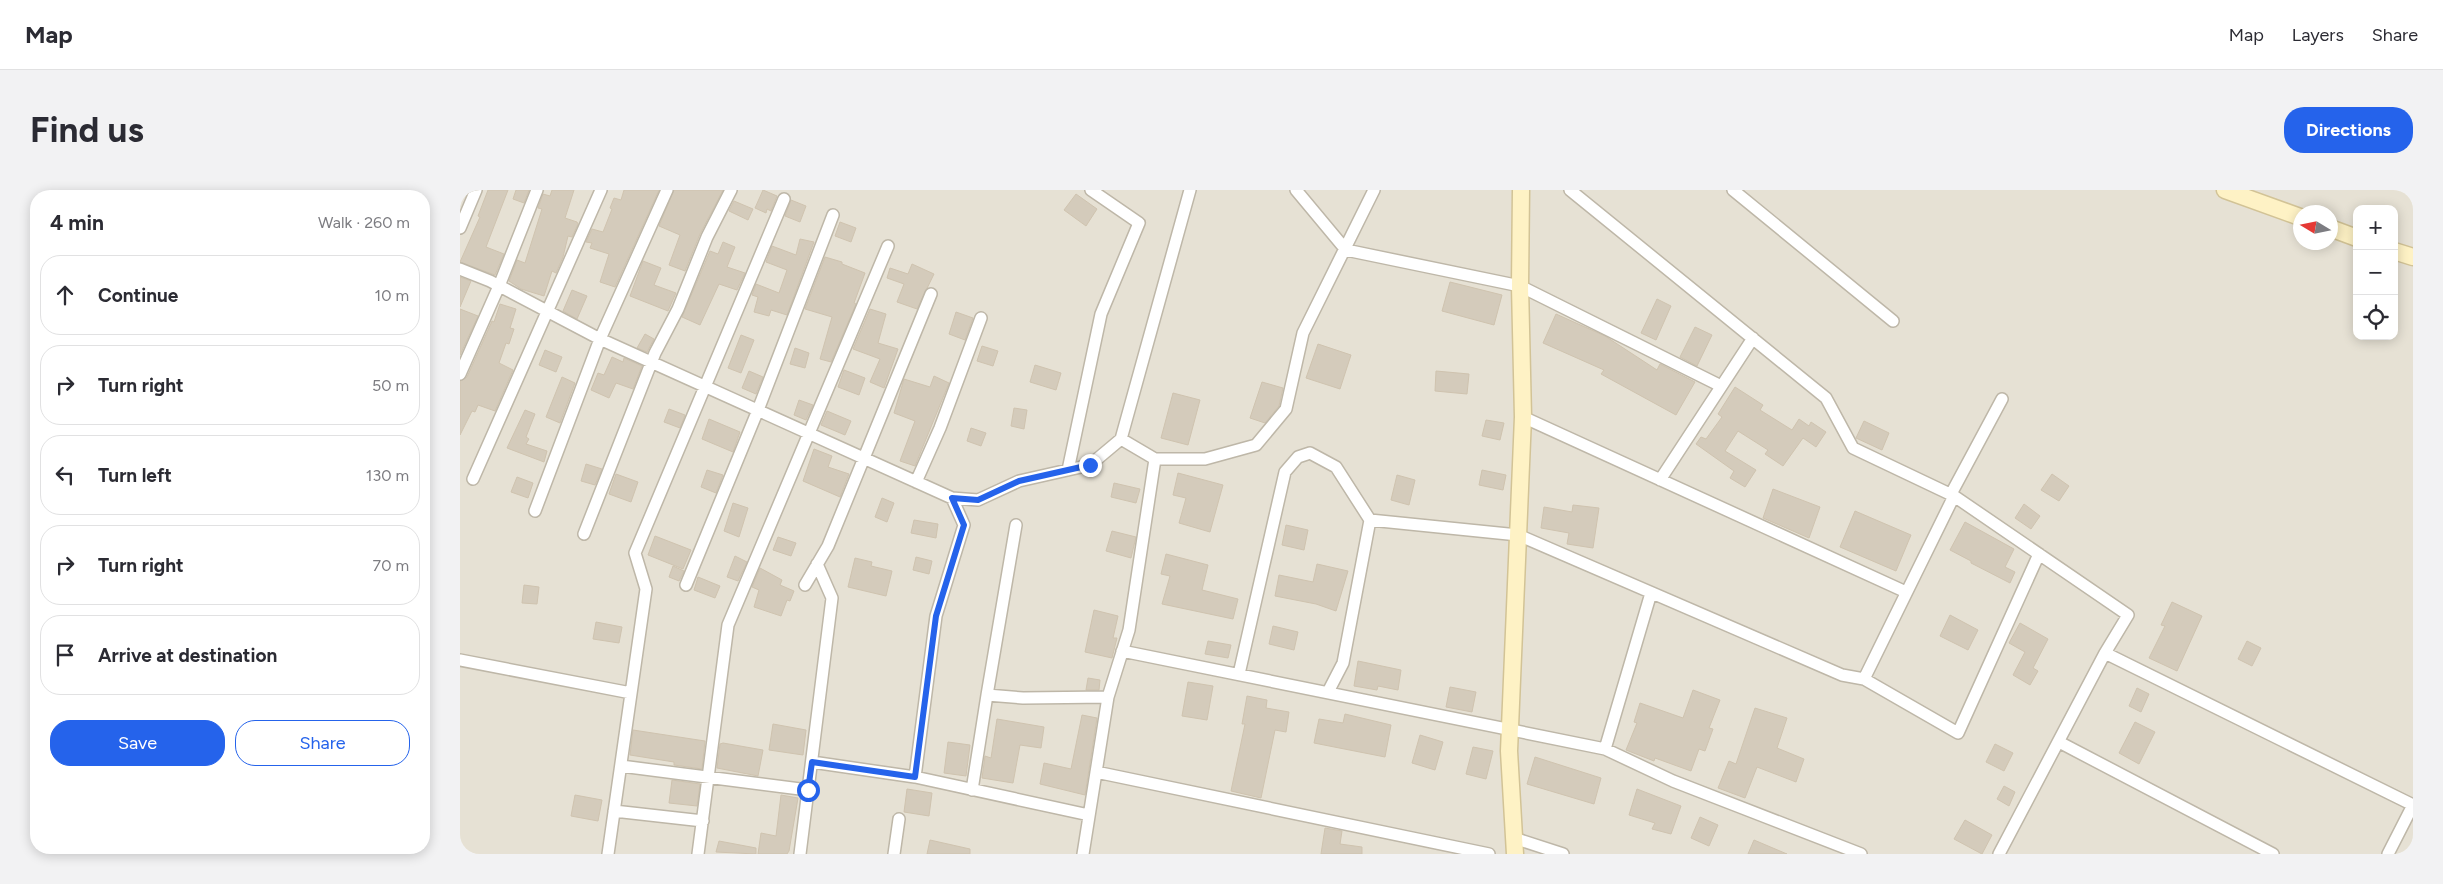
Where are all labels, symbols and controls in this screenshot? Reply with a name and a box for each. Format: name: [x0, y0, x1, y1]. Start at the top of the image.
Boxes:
text: Map: [25, 20, 73, 49]
text: Map: [2229, 24, 2264, 46]
text: Layers: [2292, 24, 2344, 46]
text: Share: [2372, 24, 2418, 46]
button: Directions: [2284, 107, 2413, 153]
text: Find us: [30, 109, 144, 151]
north arrow: [2293, 205, 2338, 250]
map controls: [2353, 205, 2398, 340]
button: +: [2353, 205, 2398, 250]
text: 4 min: [50, 210, 104, 235]
text: Walk · 260 m: [318, 213, 410, 232]
button: −: [2353, 250, 2398, 295]
icon: ahead: [51, 281, 79, 309]
text: Continue: [98, 284, 178, 307]
text: 10 m: [375, 286, 409, 305]
button: locate: [2353, 295, 2398, 340]
icon: right: [51, 371, 79, 399]
text: Turn right: [98, 374, 184, 397]
text: 50 m: [372, 376, 409, 395]
route end: [1079, 454, 1102, 477]
icon: left: [51, 461, 79, 489]
text: Turn left: [98, 464, 172, 487]
text: 130 m: [366, 466, 409, 485]
icon: right: [51, 551, 79, 579]
text: Turn right: [98, 554, 184, 577]
text: 70 m: [373, 556, 409, 575]
icon: arrive: [51, 641, 79, 669]
text: Arrive at destination: [98, 644, 277, 667]
button: Save: [50, 720, 225, 766]
button: Share: [235, 720, 410, 766]
route start: [797, 779, 820, 802]

